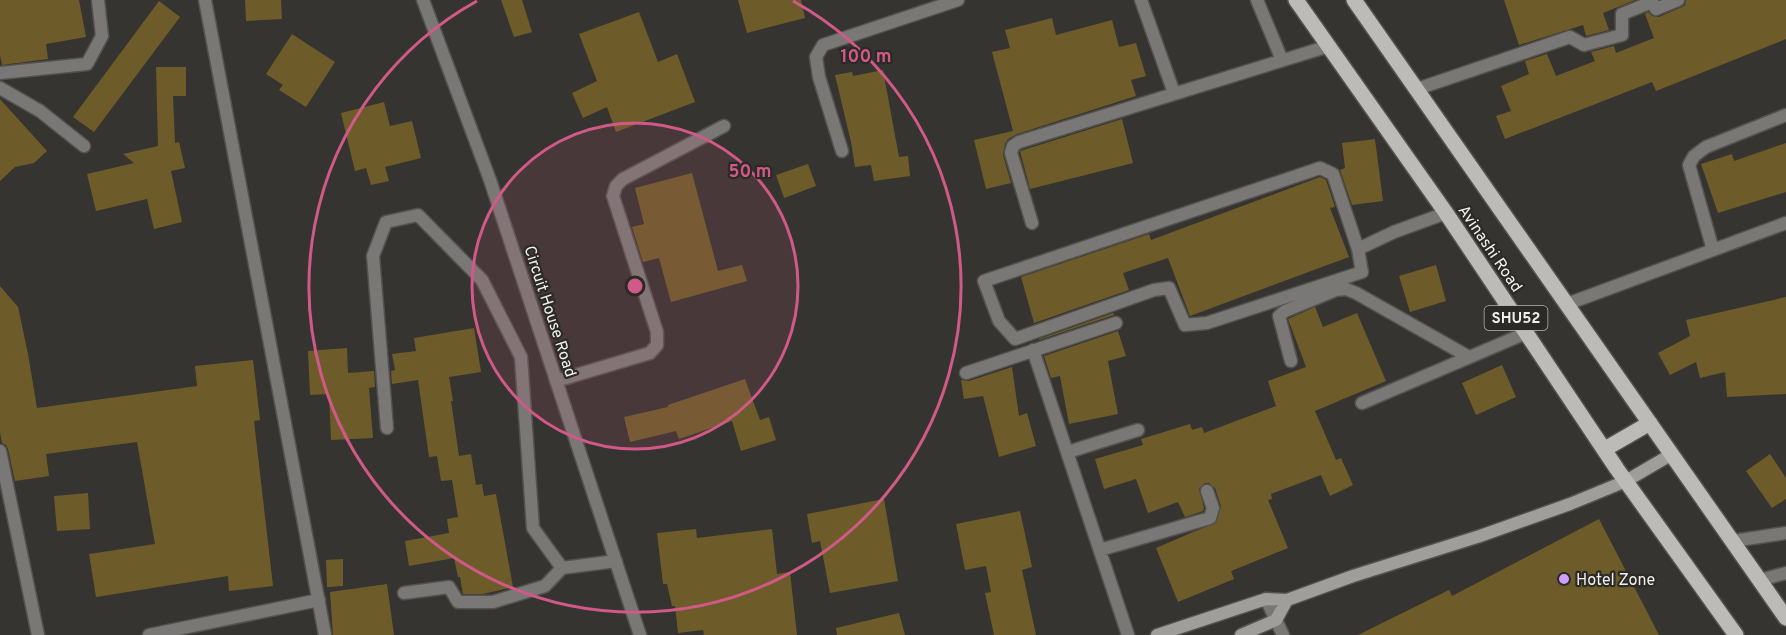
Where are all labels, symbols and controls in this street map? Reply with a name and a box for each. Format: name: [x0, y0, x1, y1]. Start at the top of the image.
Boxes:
text: 100 m: [840, 46, 892, 69]
text: 50 m: [728, 161, 772, 184]
street label: Avinashi Road: [1453, 202, 1526, 297]
street label: Circuit House Road: [518, 243, 580, 380]
centre of rings: [625, 276, 645, 296]
road number: SHU52: [1484, 306, 1547, 330]
place label: Hotel Zone: [1576, 571, 1655, 591]
marker: Hotel Zone: [1557, 572, 1571, 586]

